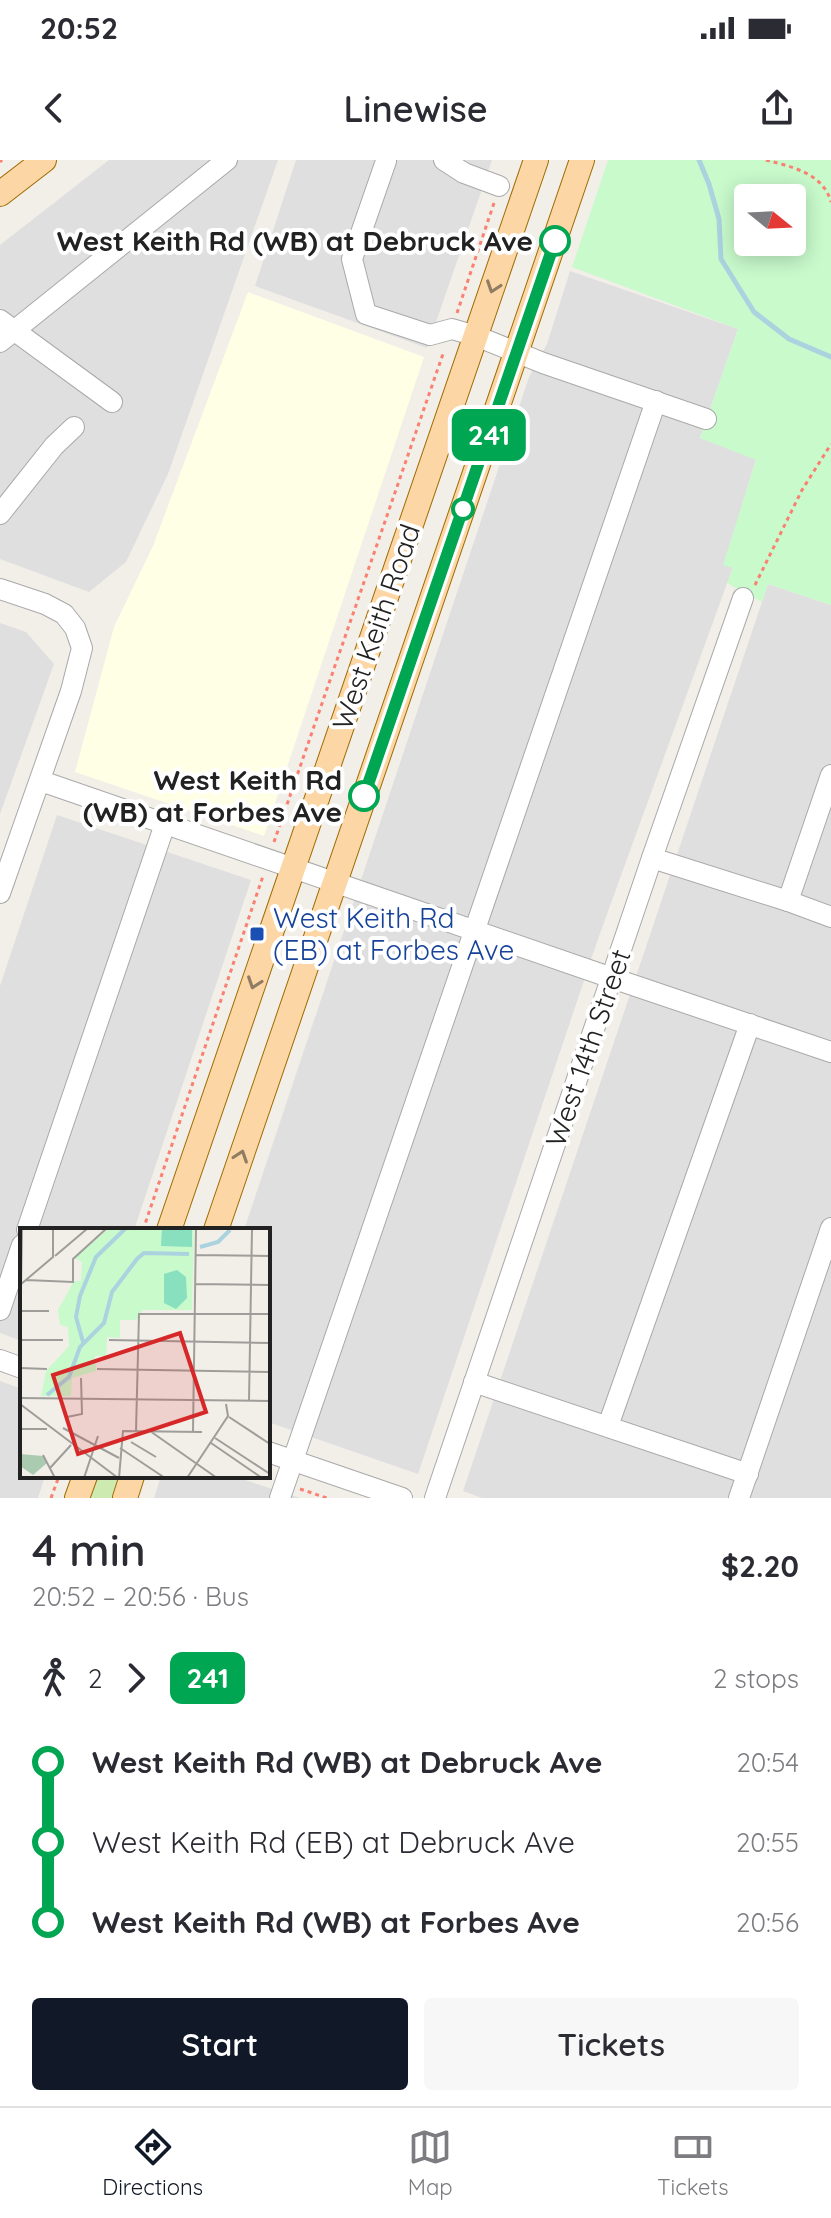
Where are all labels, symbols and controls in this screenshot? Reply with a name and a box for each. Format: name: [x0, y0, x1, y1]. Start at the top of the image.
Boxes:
text: 20:52: [40, 9, 118, 47]
icon: back: [32, 86, 76, 130]
text: Linewise: [343, 86, 488, 131]
icon: share: [755, 86, 799, 130]
north arrow: [734, 184, 806, 256]
map controls: [734, 184, 806, 256]
place label: West Keith Rd (WB) at Debruck Ave: [57, 223, 533, 258]
marker: West Keith Rd (WB) at Debruck Ave: [540, 226, 570, 256]
one-way arrow: [486, 279, 502, 293]
line badge: 241: [443, 409, 535, 461]
text: 241: [468, 417, 510, 452]
unlabelled marker: [452, 498, 474, 520]
street label: West Keith Road: [324, 519, 427, 734]
place label: West Keith Rd (WB) at Forbes Ave: [83, 762, 342, 829]
marker: West Keith Rd (WB) at Forbes Ave: [349, 781, 379, 811]
place label: West Keith Rd (EB) at Forbes Ave: [273, 900, 514, 967]
marker: West Keith Rd (EB) at Forbes Ave: [248, 925, 266, 943]
street label: West 14th Street: [537, 944, 638, 1151]
one-way arrow: [247, 975, 263, 989]
one-way arrow: [231, 1150, 247, 1164]
inset map: [20, 1228, 270, 1478]
text: 4 min: [32, 1522, 146, 1577]
text: $2.20: [721, 1547, 799, 1585]
text: 20:52 – 20:56 · Bus: [32, 1580, 249, 1613]
icon: walk: [32, 1656, 76, 1700]
icon: forward: [114, 1656, 158, 1700]
text: 241: [186, 1660, 229, 1695]
text: 2: [88, 1662, 102, 1695]
text: 2 stops: [713, 1662, 799, 1695]
text: West Keith Rd (WB) at Debruck Ave: [92, 1743, 602, 1781]
text: 20:54: [736, 1746, 799, 1779]
text: West Keith Rd (EB) at Debruck Ave: [92, 1823, 575, 1861]
text: 20:55: [736, 1826, 799, 1859]
text: West Keith Rd (WB) at Forbes Ave: [92, 1903, 580, 1941]
text: 20:56: [736, 1906, 799, 1939]
button: Start: [32, 1998, 408, 2090]
button: Tickets: [424, 1998, 799, 2090]
tab: Directions: [102, 2125, 203, 2201]
tab: Map: [408, 2125, 453, 2201]
tab: Tickets: [657, 2125, 729, 2201]

